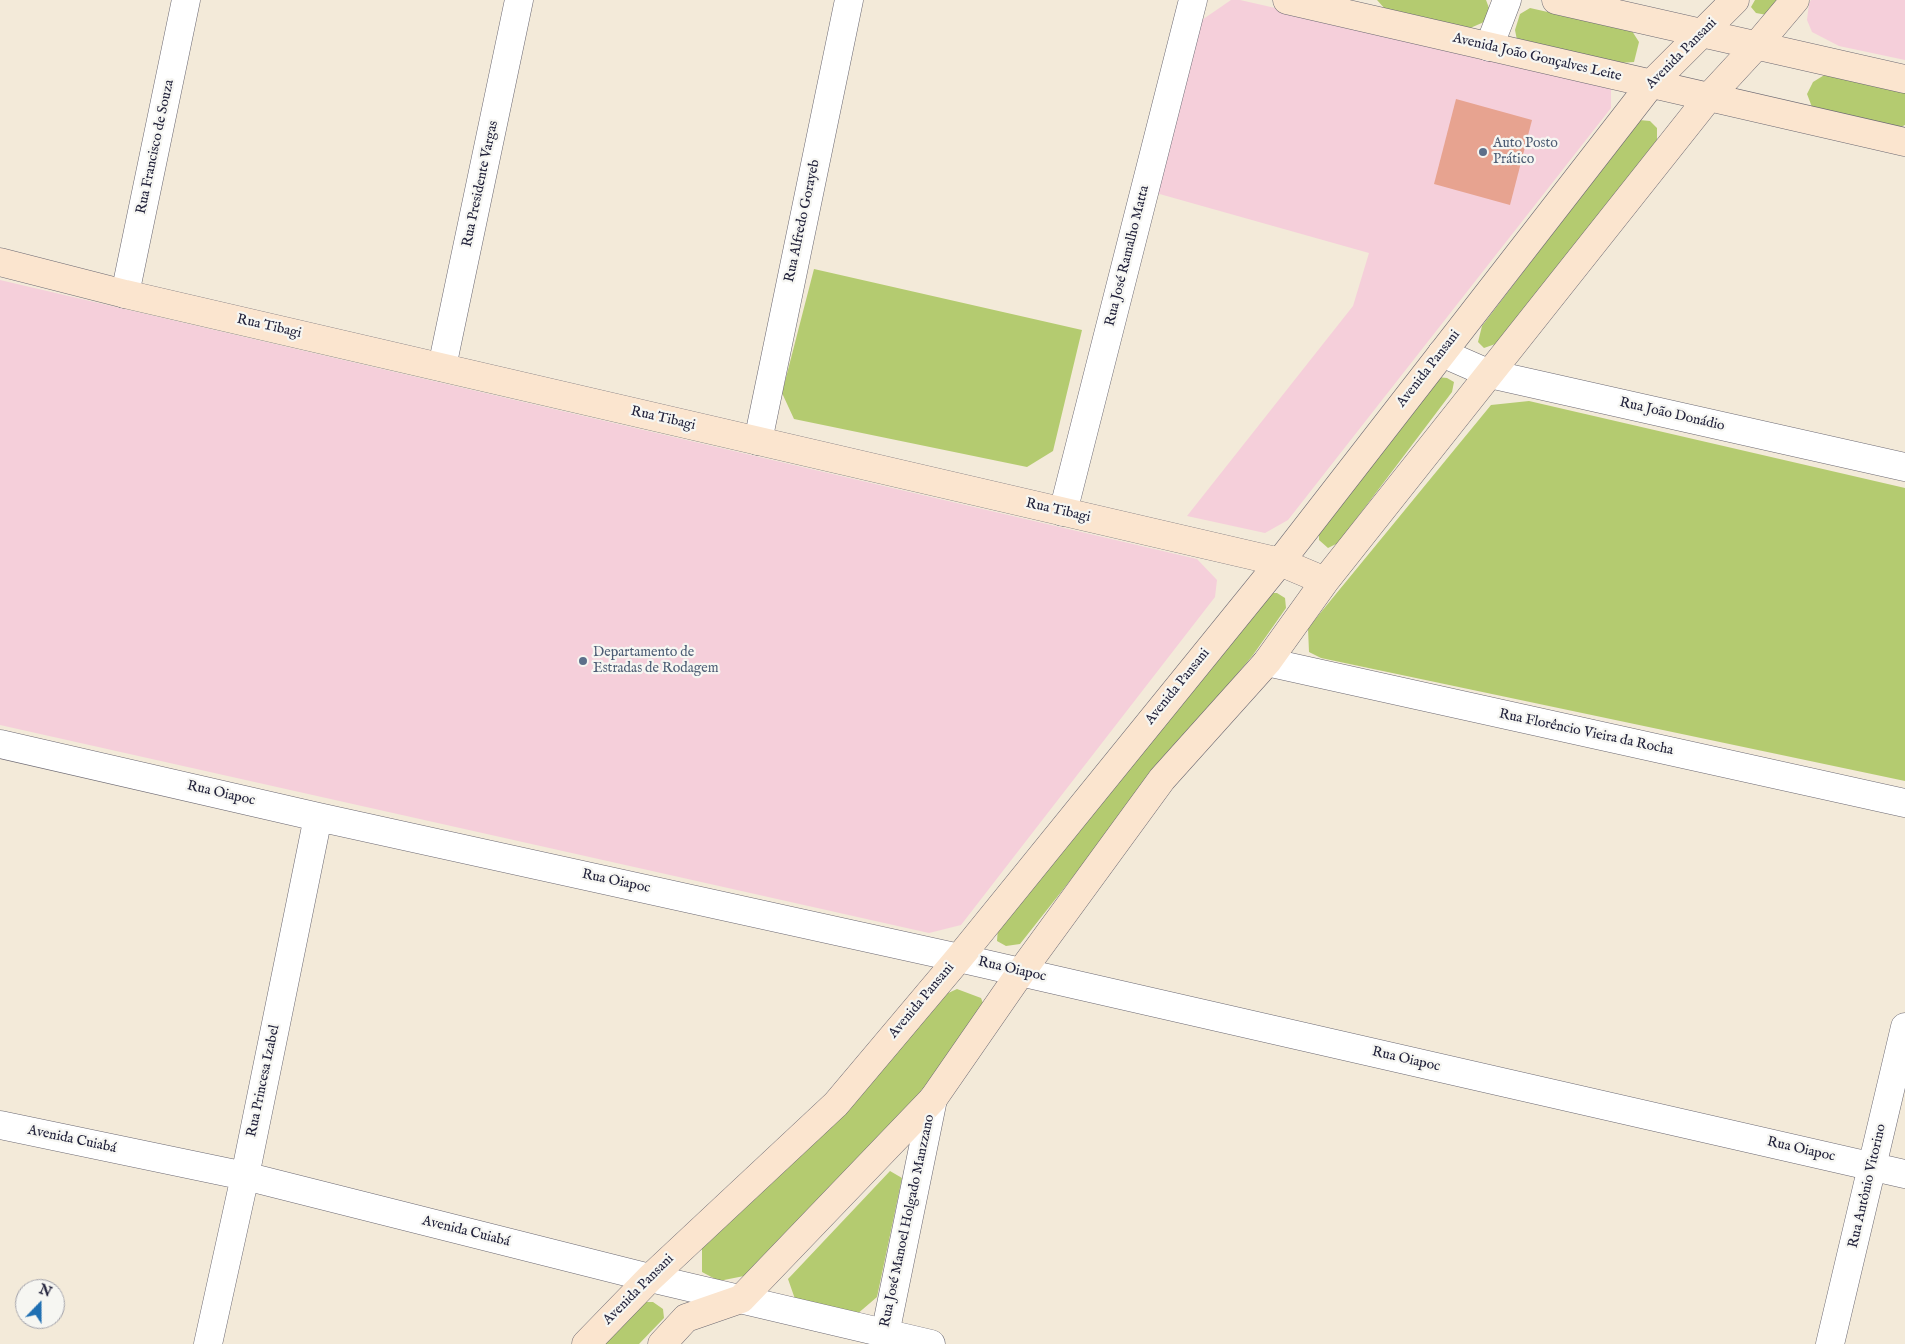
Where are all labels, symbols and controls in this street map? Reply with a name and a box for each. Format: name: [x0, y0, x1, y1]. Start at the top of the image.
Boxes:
street label: Avenida Pansani: [1643, 15, 1721, 93]
street label: Avenida João Gonçalves Leite: [1451, 30, 1623, 86]
street label: Rua Francisco de Souza: [134, 78, 178, 216]
street label: Rua Presidente Vargas: [459, 119, 503, 249]
place label: Auto Posto Prático: [1493, 136, 1558, 168]
marker: Auto Posto Prático: [1477, 146, 1489, 158]
street label: Rua Alfredo Gorayeb: [782, 158, 824, 284]
street label: Rua José Ramalho Matta: [1102, 184, 1154, 328]
street label: Rua Tibagi: [235, 311, 303, 343]
street label: Avenida Pansani: [1394, 327, 1464, 411]
street label: Rua João Donádio: [1618, 395, 1726, 435]
street label: Rua Tibagi: [629, 403, 697, 435]
street label: Rua Tibagi: [1024, 495, 1092, 527]
place label: Departamento de Estradas de Rodagem: [593, 645, 719, 678]
street label: Avenida Pansani: [1142, 646, 1214, 728]
marker: Departamento de Estradas de Rodagem: [577, 655, 589, 667]
street label: Rua Florêncio Vieira da Rocha: [1497, 706, 1675, 760]
street label: Rua Oiapoc: [185, 778, 257, 810]
street label: Rua Oiapoc: [580, 867, 652, 897]
street label: Rua Oiapoc: [976, 954, 1048, 986]
street label: Avenida Pansani: [886, 960, 958, 1042]
street label: Rua Princesa Izabel: [244, 1023, 284, 1139]
street label: Rua Oiapoc: [1370, 1044, 1442, 1076]
street label: Rua José Manoel Holgado Manzzano: [877, 1113, 939, 1329]
street label: Avenida Cuiabá: [26, 1122, 118, 1158]
street label: Rua Antônio Vitorino: [1846, 1122, 1890, 1250]
street label: Rua Oiapoc: [1765, 1134, 1837, 1166]
street label: Avenida Cuiabá: [420, 1213, 512, 1251]
street label: Avenida Pansani: [600, 1251, 678, 1329]
north arrow: [15, 1279, 65, 1329]
text: N: [36, 1280, 54, 1302]

